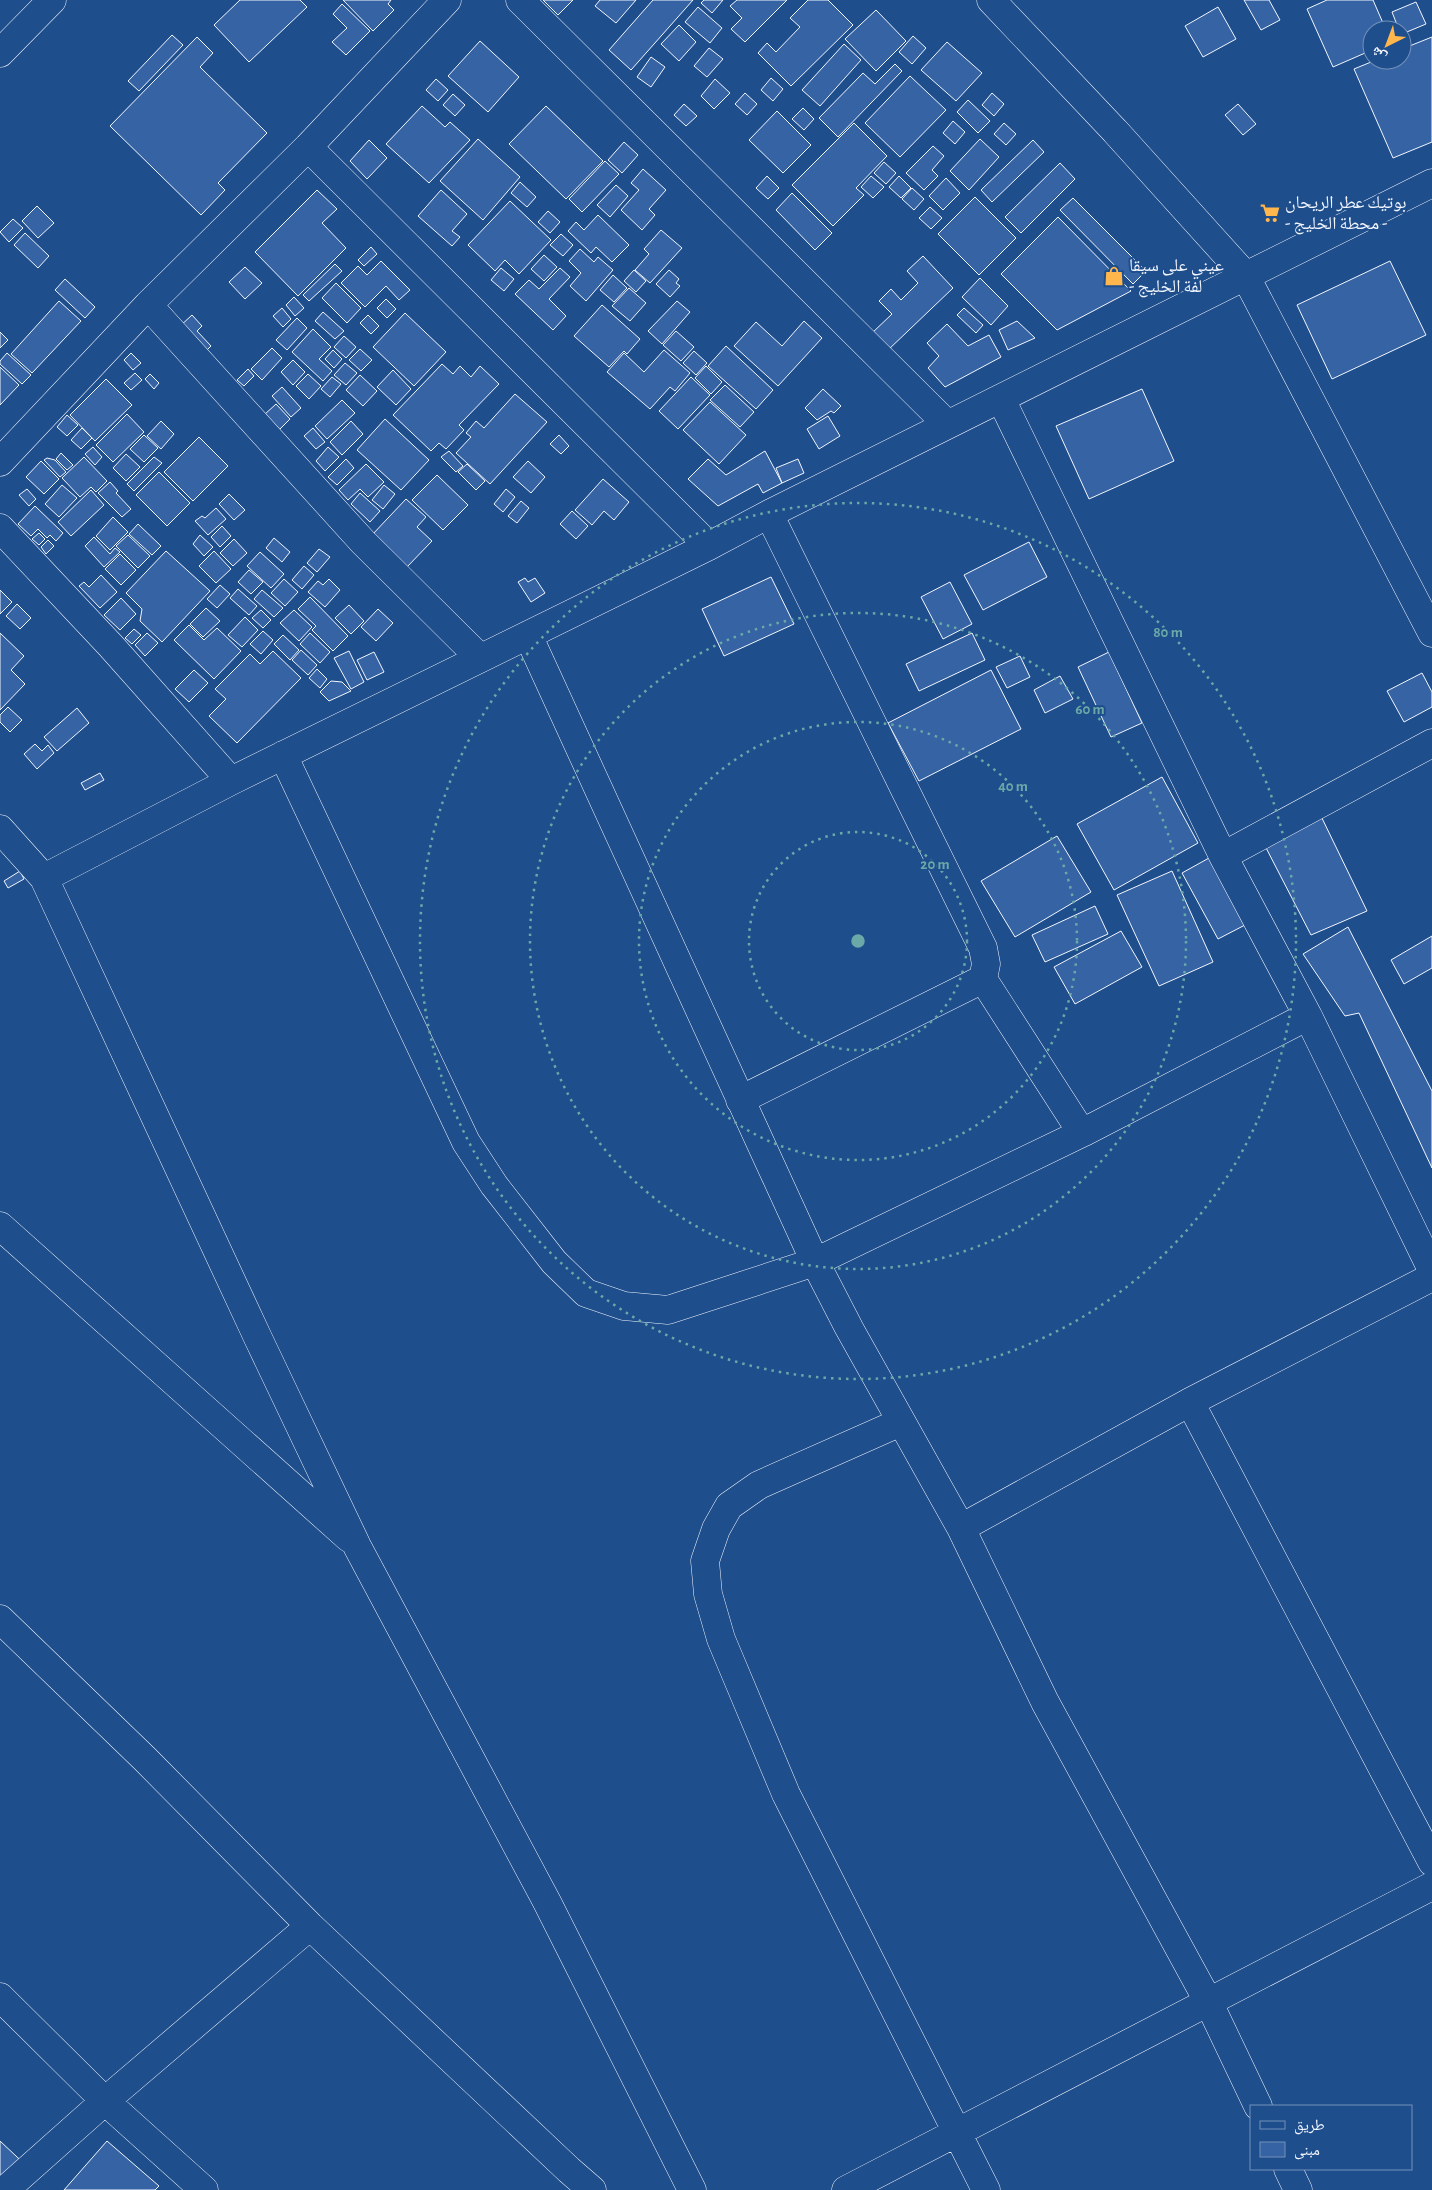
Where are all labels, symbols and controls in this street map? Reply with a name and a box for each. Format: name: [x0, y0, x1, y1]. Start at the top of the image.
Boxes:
north arrow: [1362, 20, 1412, 70]
text: ش: [1369, 43, 1390, 64]
place label: بوتيك عطر الريحان - محطة الخليج -: [1285, 194, 1407, 235]
supermarket icon: بوتيك عطر الريحان - محطة الخليج -: [1259, 202, 1281, 224]
place label: عيني على سيقا - لفة الخليج: [1129, 257, 1224, 298]
shop icon: عيني على سيقا - لفة الخليج: [1103, 265, 1125, 287]
text: 80 m: [1153, 625, 1183, 640]
text: 60 m: [1075, 702, 1105, 717]
text: 40 m: [998, 779, 1028, 794]
text: 20 m: [920, 857, 950, 872]
centre of rings: [849, 932, 867, 950]
legend: [1250, 2105, 1412, 2170]
text: طريق: [1294, 2118, 1325, 2135]
text: مبنى: [1294, 2143, 1320, 2160]

